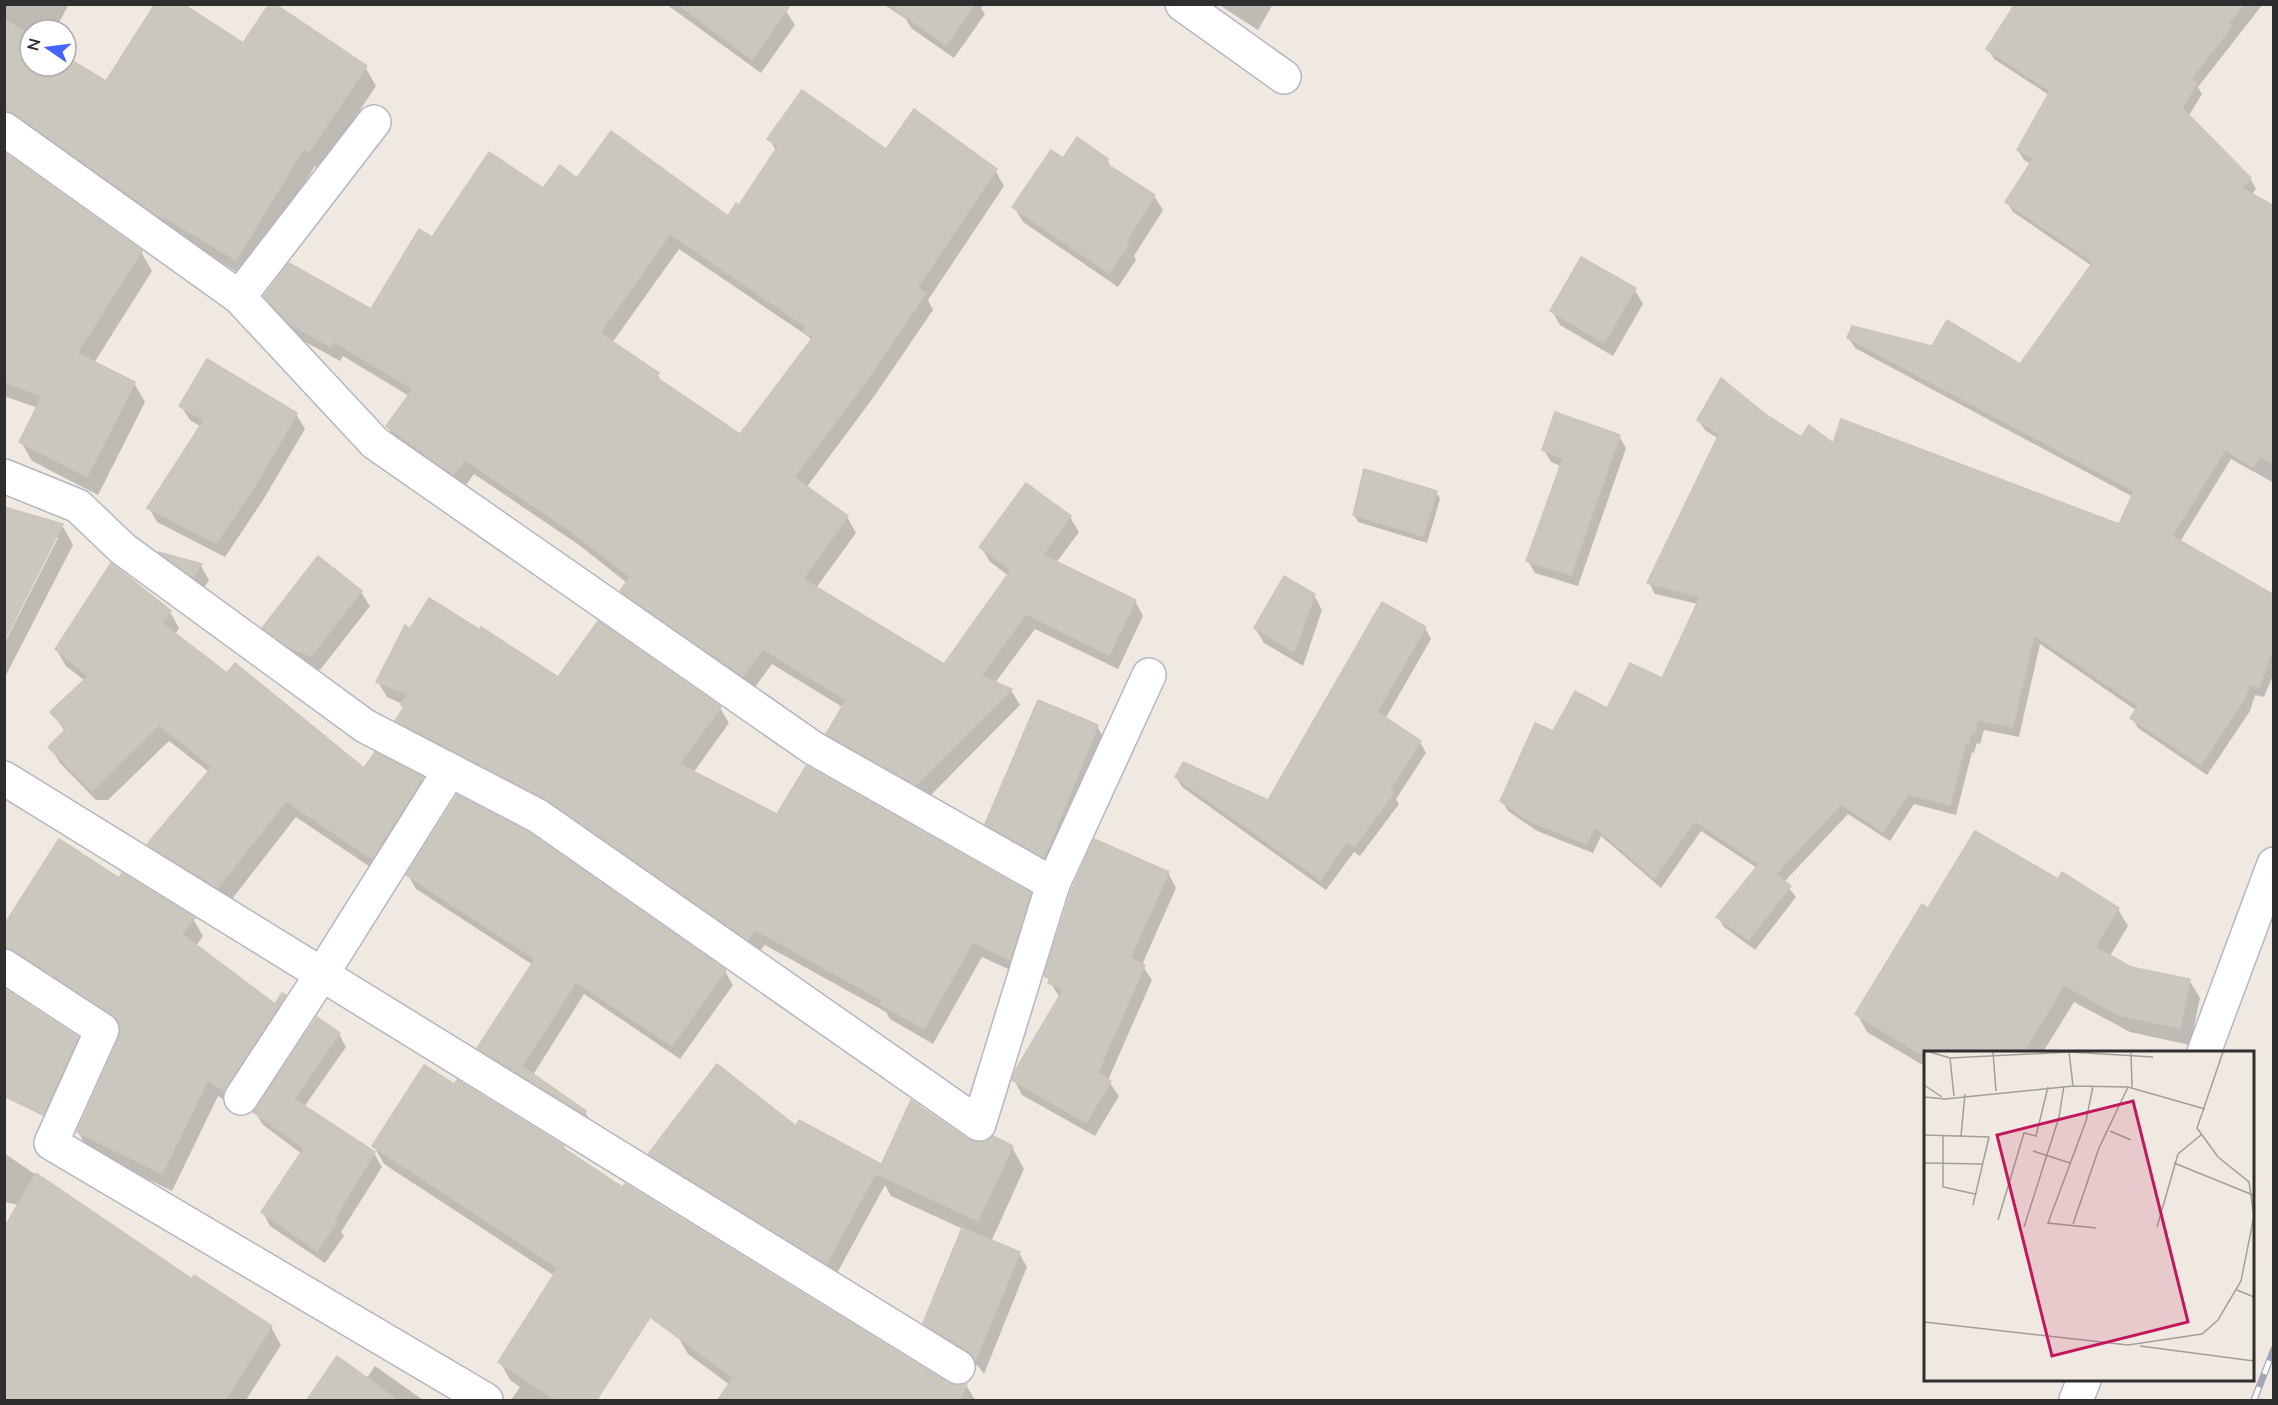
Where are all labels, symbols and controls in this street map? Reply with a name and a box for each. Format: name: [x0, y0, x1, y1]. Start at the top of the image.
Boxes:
north arrow: [18, 18, 78, 78]
text: N: [22, 36, 45, 53]
inset map: [1924, 1051, 2254, 1381]

